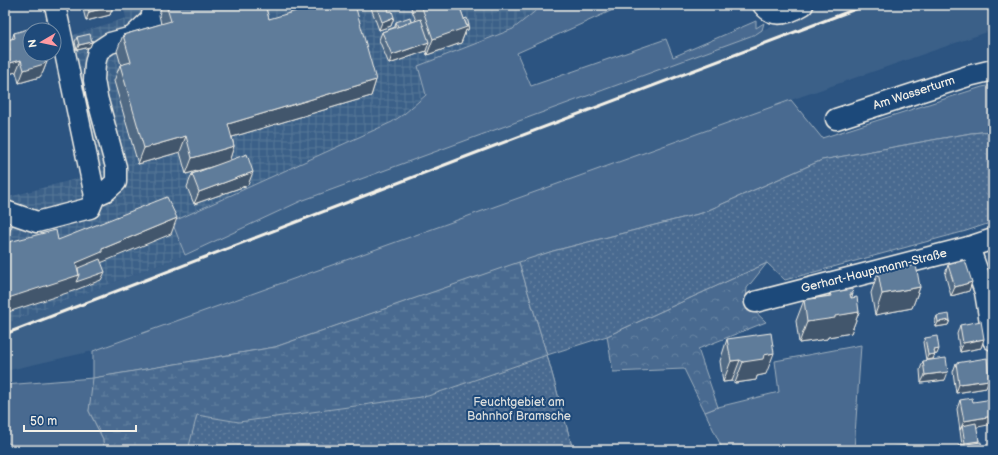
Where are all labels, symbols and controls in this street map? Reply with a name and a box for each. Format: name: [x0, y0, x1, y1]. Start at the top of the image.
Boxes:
north arrow: [22, 22, 62, 62]
text: N: [26, 38, 40, 49]
street label: Am Wasserturm: [871, 73, 957, 113]
street label: Gerhart-Hauptmann-Straße: [800, 246, 948, 296]
park label: Feuchtgebiet am Bahnhof Bramsche: [467, 395, 571, 424]
scale bar: [24, 407, 136, 433]
text: 50 m: [30, 414, 57, 429]

